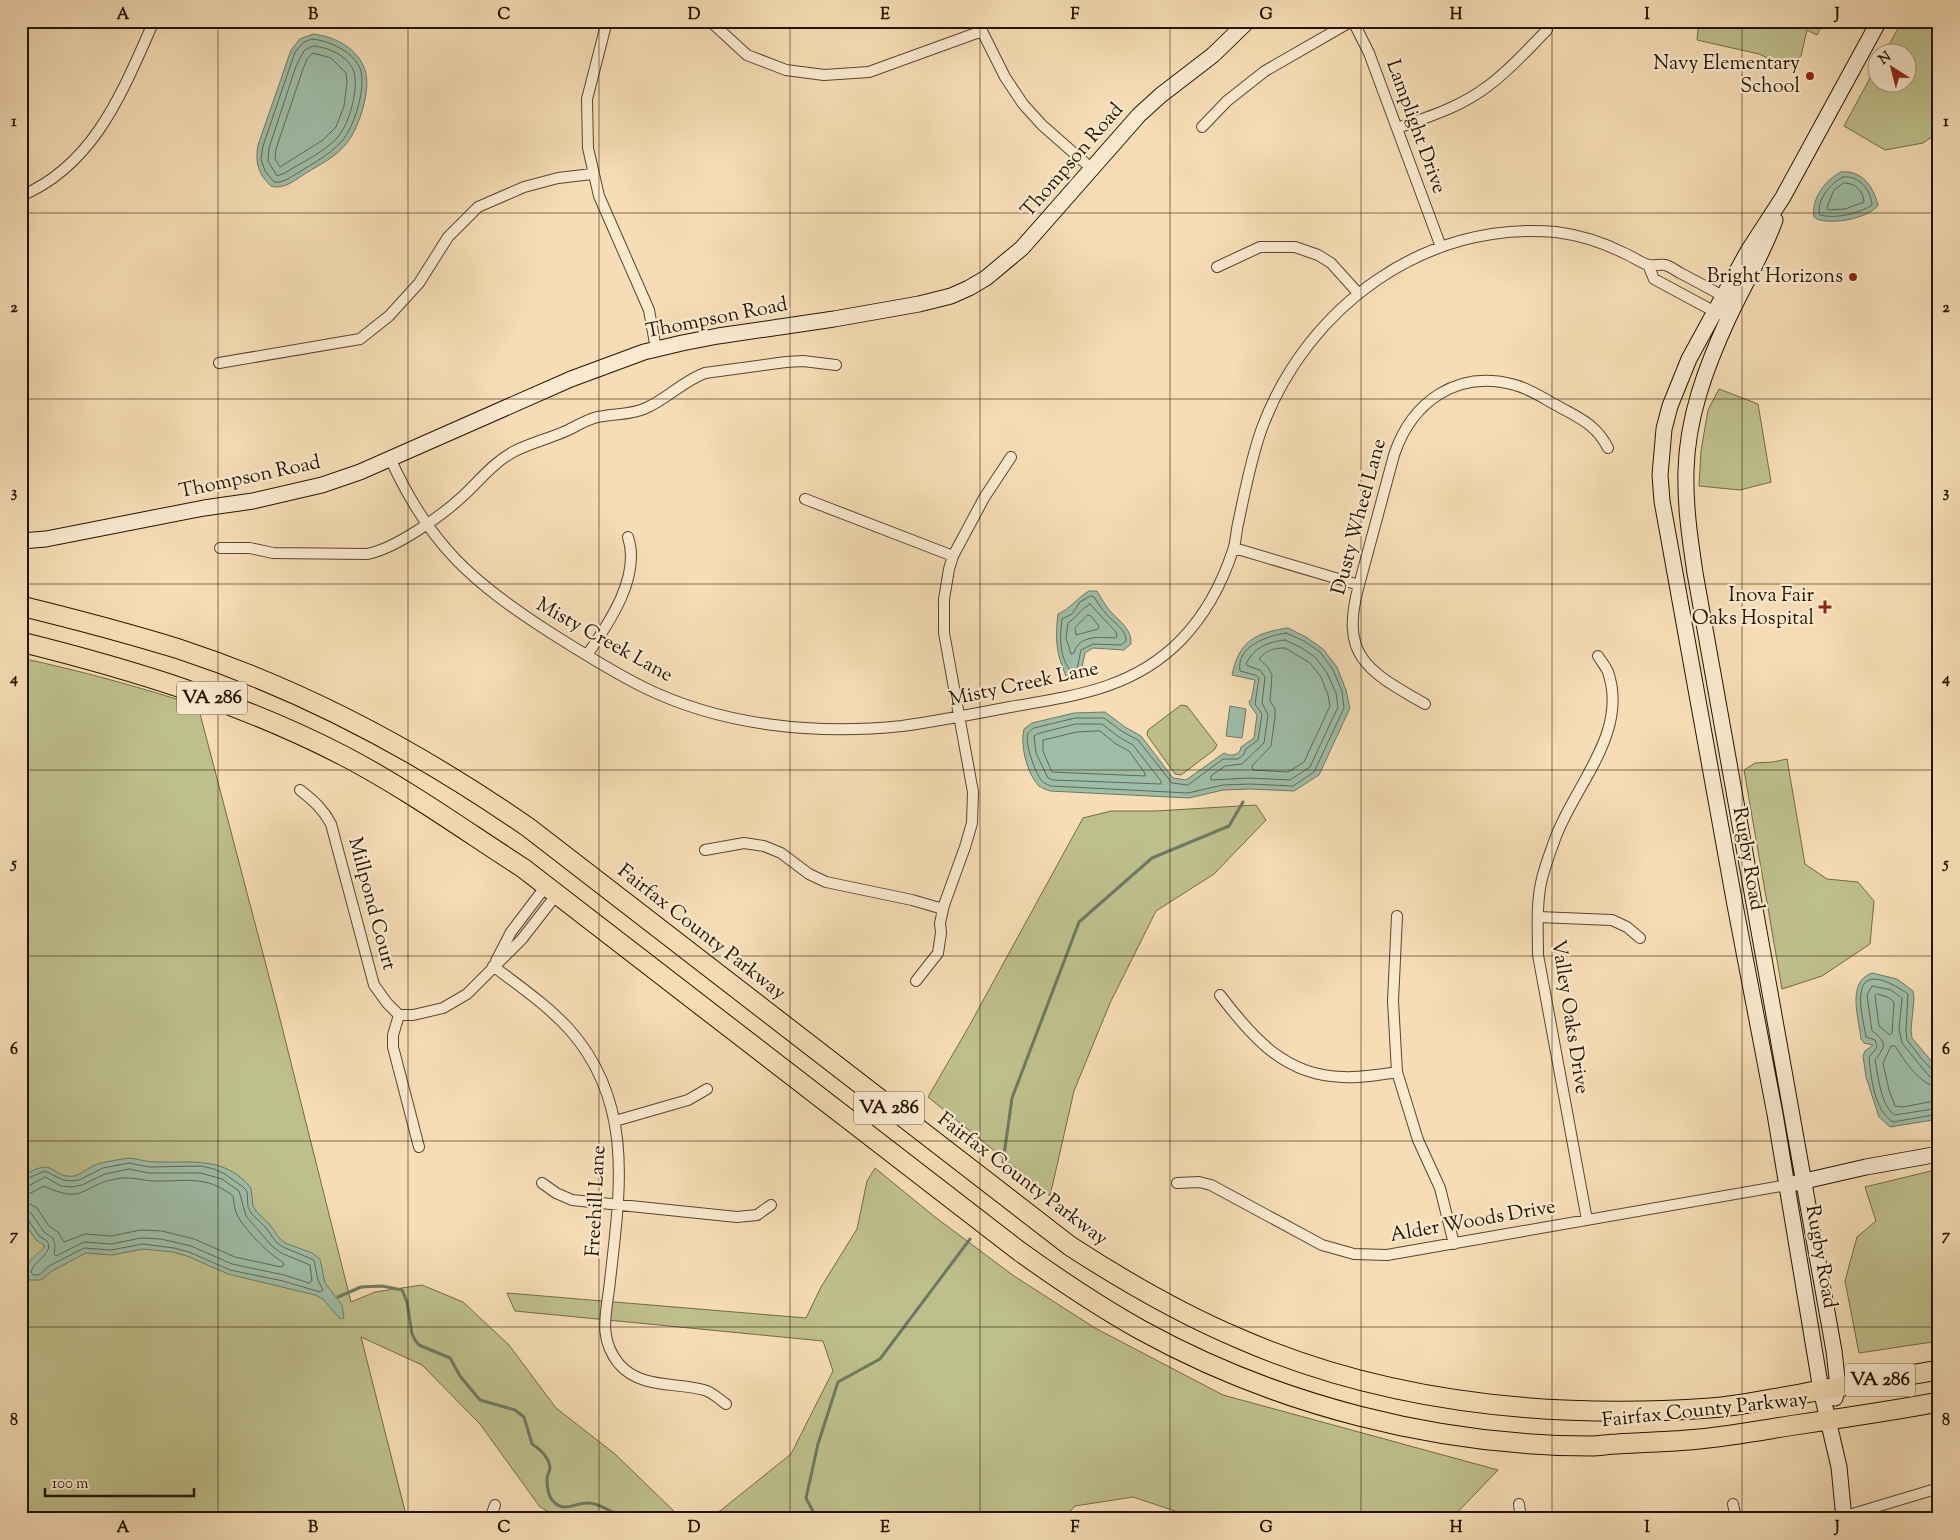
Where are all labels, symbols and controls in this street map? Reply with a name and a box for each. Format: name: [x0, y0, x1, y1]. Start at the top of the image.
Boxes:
text: A: [117, 4, 130, 27]
text: B: [308, 4, 318, 27]
text: C: [498, 4, 511, 27]
text: D: [688, 4, 701, 27]
text: E: [880, 4, 890, 27]
text: F: [1071, 4, 1080, 27]
text: G: [1259, 4, 1273, 27]
text: H: [1450, 4, 1463, 27]
text: I: [1644, 4, 1650, 27]
text: J: [1833, 4, 1840, 27]
north arrow: [1868, 42, 1918, 92]
text: N: [1875, 48, 1896, 70]
place label: Navy Elementary School: [1653, 50, 1800, 102]
street label: Lamplight Drive: [1377, 56, 1453, 198]
marker: Navy Elementary School: [1804, 70, 1816, 82]
street label: Thompson Road: [1015, 97, 1131, 225]
text: 1: [11, 111, 17, 134]
text: 1: [1943, 111, 1949, 134]
place label: Bright Horizons: [1707, 263, 1843, 292]
marker: Bright Horizons: [1847, 271, 1859, 283]
street label: Thompson Road: [644, 291, 790, 347]
text: 2: [10, 297, 18, 320]
text: 2: [1942, 297, 1950, 320]
street label: Dusty Wheel Lane: [1325, 436, 1395, 598]
street label: Thompson Road: [177, 449, 323, 507]
text: 3: [11, 482, 18, 505]
text: 3: [1943, 482, 1950, 505]
place label: Inova Fair Oaks Hospital: [1692, 582, 1814, 634]
street label: Misty Creek Lane: [530, 591, 678, 691]
marker: Inova Fair Oaks Hospital: [1818, 600, 1832, 614]
street label: Misty Creek Lane: [947, 655, 1101, 715]
text: 4: [9, 668, 18, 691]
text: 4: [1941, 668, 1950, 691]
road number: VA 286: [177, 681, 247, 714]
street label: Rugby Road: [1724, 805, 1770, 913]
street label: Millpond Court: [339, 834, 403, 974]
text: 5: [9, 853, 17, 876]
text: 5: [1941, 853, 1949, 876]
street label: Fairfax County Parkway: [611, 858, 791, 1008]
street label: Valley Oaks Drive: [1542, 938, 1596, 1096]
text: 6: [10, 1039, 18, 1062]
text: 6: [1942, 1039, 1950, 1062]
road number: VA 286: [854, 1092, 924, 1124]
street label: Fairfax County Parkway: [931, 1106, 1113, 1254]
street label: Freehill Lane: [580, 1144, 614, 1258]
street label: Alder Woods Drive: [1388, 1193, 1558, 1251]
street label: Rugby Road: [1797, 1203, 1843, 1311]
text: 7: [10, 1225, 19, 1248]
text: 7: [1942, 1225, 1951, 1248]
road number: VA 286: [1845, 1364, 1915, 1396]
street label: Fairfax County Parkway: [1601, 1386, 1809, 1436]
text: 8: [10, 1410, 18, 1433]
text: 8: [1942, 1410, 1950, 1433]
scale bar: [45, 1465, 194, 1497]
text: 100 m: [52, 1474, 89, 1495]
text: A: [117, 1517, 130, 1540]
text: B: [308, 1517, 318, 1540]
text: C: [498, 1517, 511, 1540]
text: D: [688, 1517, 701, 1540]
text: E: [880, 1517, 890, 1540]
text: F: [1071, 1517, 1080, 1540]
text: G: [1259, 1517, 1273, 1540]
text: H: [1450, 1517, 1463, 1540]
text: I: [1644, 1517, 1650, 1540]
text: J: [1833, 1517, 1840, 1540]

